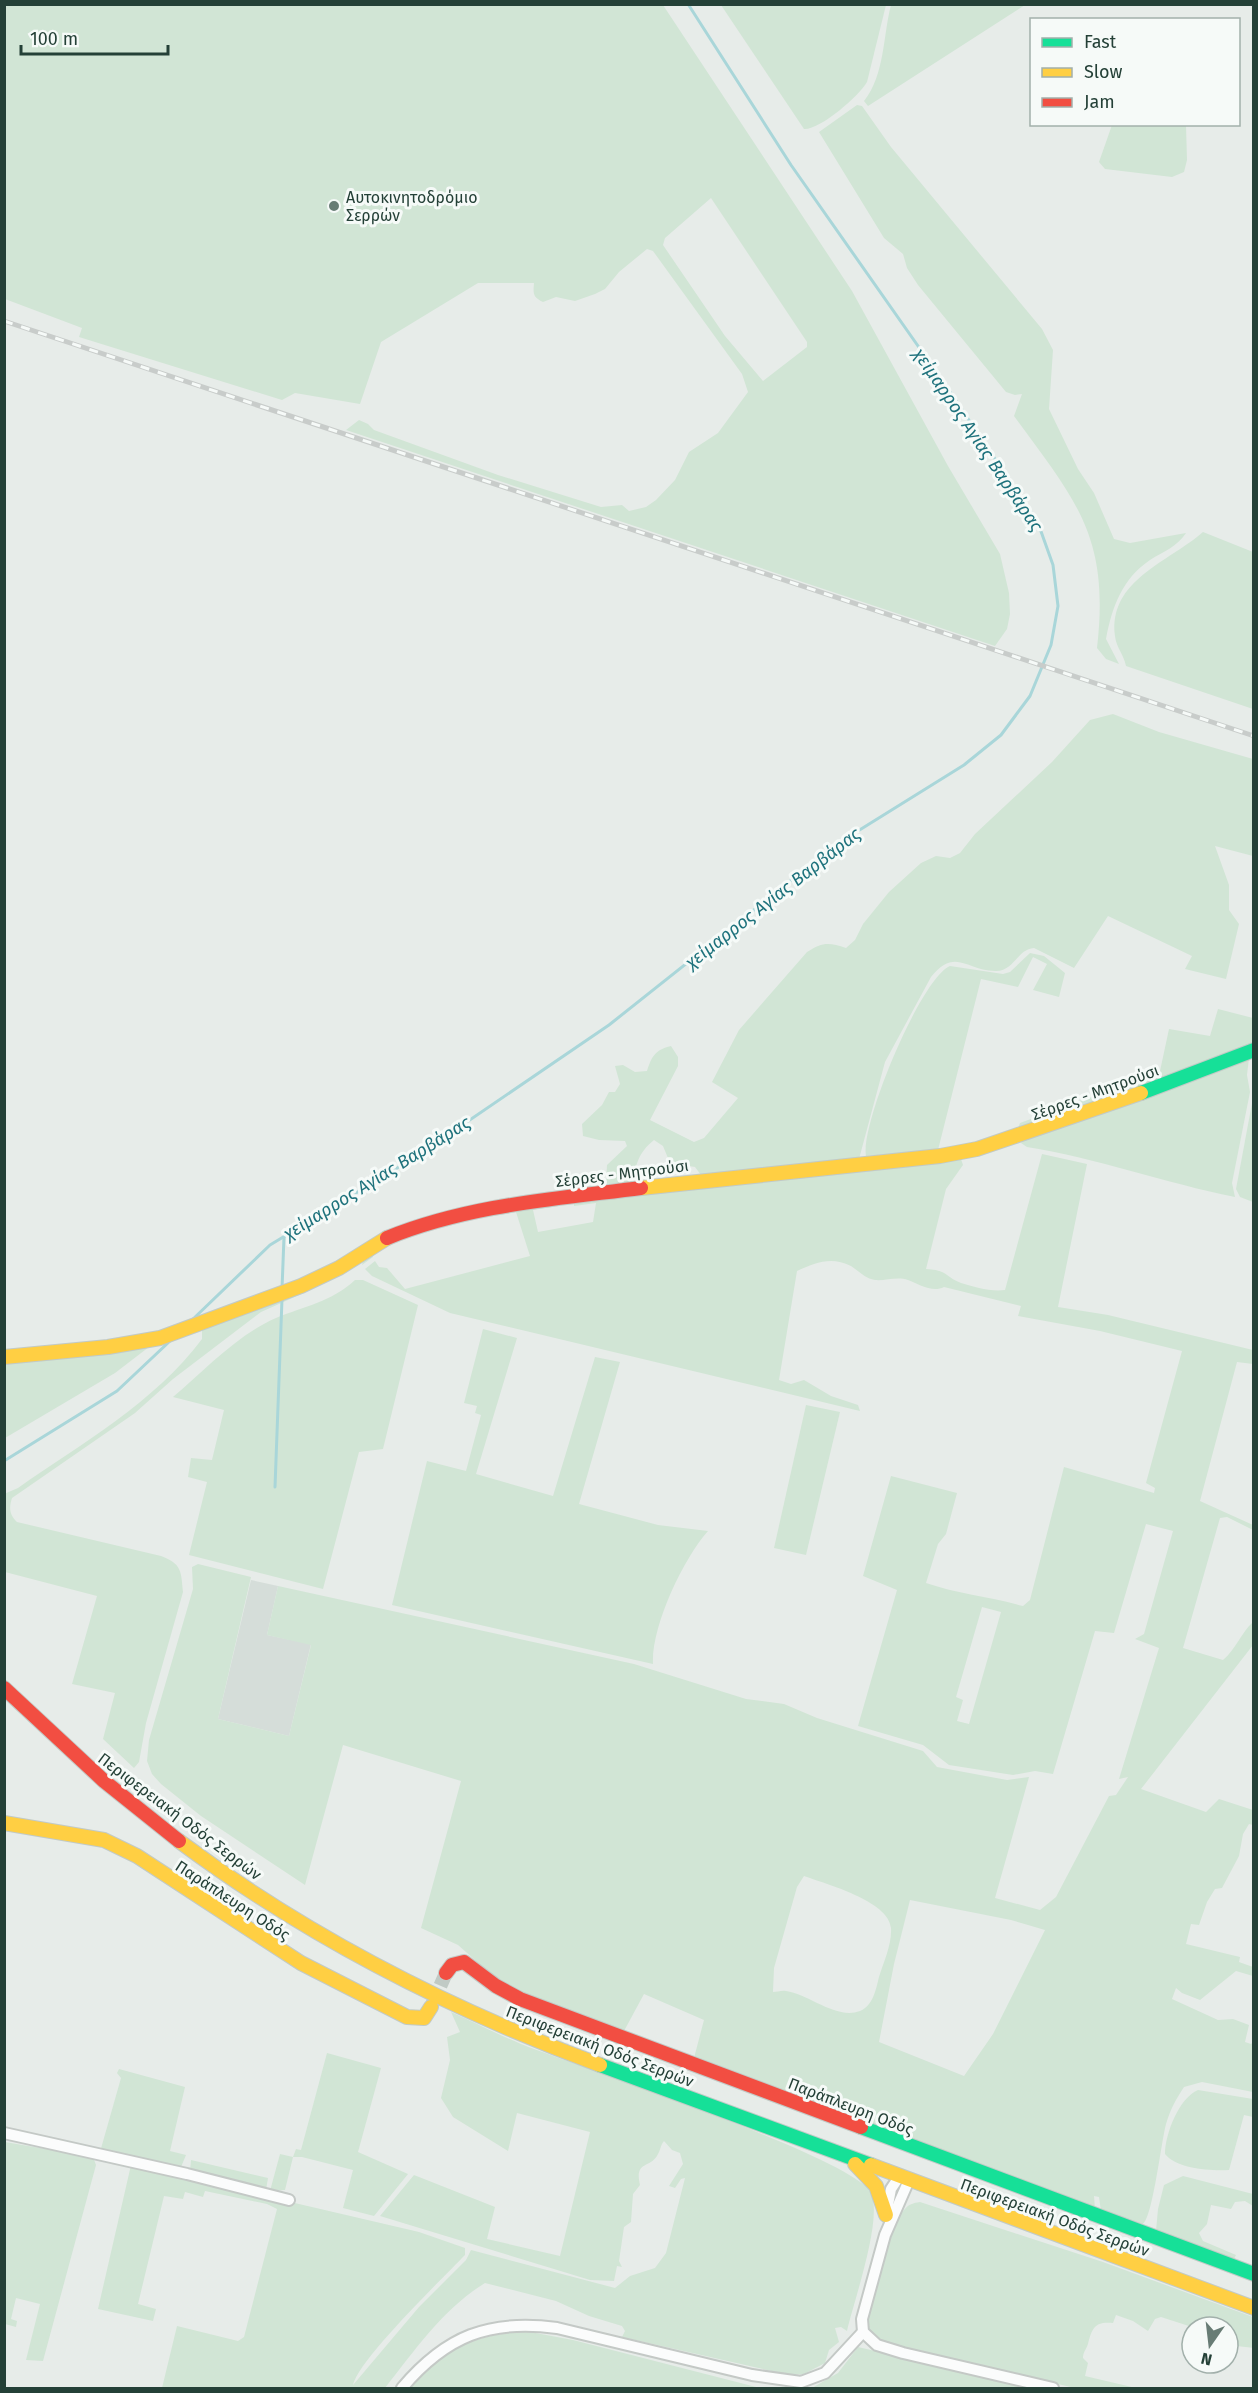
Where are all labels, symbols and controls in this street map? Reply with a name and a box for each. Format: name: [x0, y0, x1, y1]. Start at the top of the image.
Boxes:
scale bar: [21, 18, 168, 56]
legend: [1030, 18, 1240, 126]
text: 100 m: [30, 28, 78, 50]
text: Fast: [1084, 31, 1117, 53]
text: Slow: [1084, 61, 1123, 83]
text: Jam: [1084, 91, 1115, 113]
place label: Αυτοκινητοδρόμιο Σερρών: [346, 188, 478, 225]
marker: Αυτοκινητοδρόμιο Σερρών: [327, 199, 341, 213]
water label: χείμαρρος Αγίας Βαρβάρας: [907, 343, 1048, 536]
water label: χείμαρρος Αγίας Βαρβάρας: [680, 822, 865, 974]
street label: Σέρρες - Μητρούσι: [1029, 1061, 1161, 1124]
water label: χείμαρρος Αγίας Βαρβάρας: [278, 1111, 475, 1246]
street label: Σέρρες - Μητρούσι: [554, 1156, 690, 1191]
street label: Περιφερειακή Οδός Σερρών: [94, 1749, 265, 1884]
street label: Παράπλευρη Οδός: [172, 1856, 294, 1945]
street label: Περιφερειακή Οδός Σερρών: [503, 2002, 697, 2091]
street label: Παράπλευρη Οδός: [785, 2074, 917, 2139]
street label: Περιφερειακή Οδός Σερρών: [958, 2174, 1152, 2261]
north arrow: [1180, 2315, 1240, 2375]
text: N: [1199, 2349, 1214, 2370]

